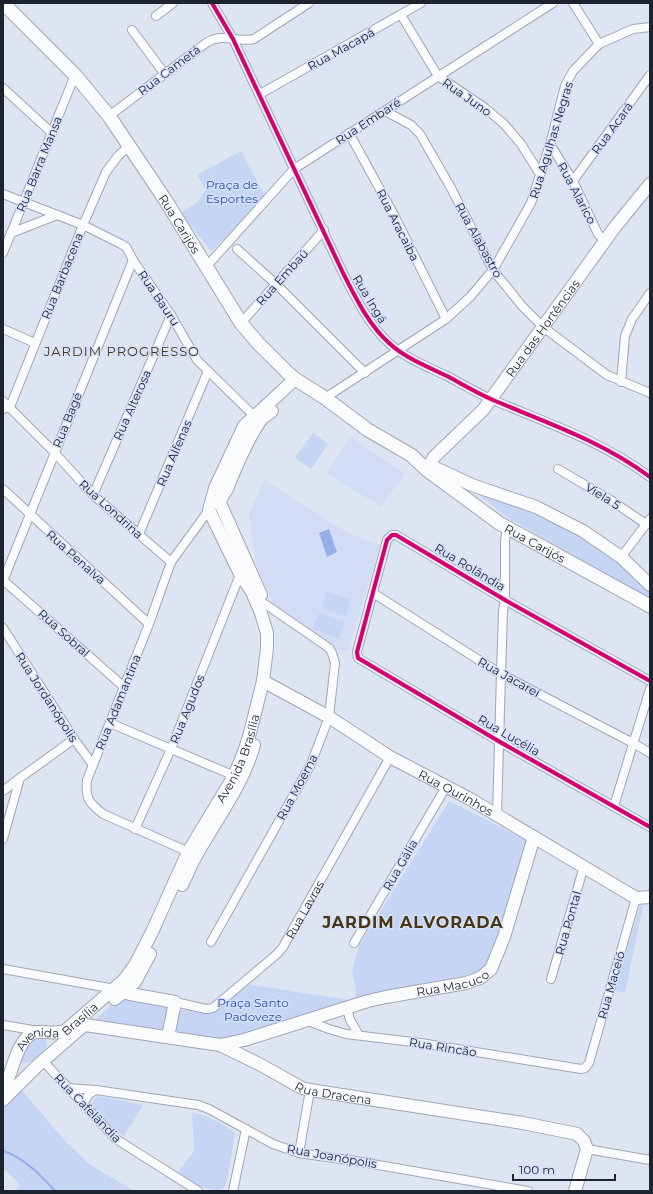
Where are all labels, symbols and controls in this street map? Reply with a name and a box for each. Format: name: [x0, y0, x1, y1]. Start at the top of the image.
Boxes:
street label: Rua Macapá: [305, 24, 377, 74]
street label: Rua Cametá: [135, 42, 203, 98]
street label: Rua Juno: [439, 75, 495, 119]
street label: Rua Agulhas Negras: [526, 79, 576, 200]
street label: Rua Embaré: [333, 94, 403, 148]
street label: Rua Acará: [588, 99, 636, 157]
street label: Rua Barra Mansa: [13, 114, 65, 214]
street label: Rua Alarico: [554, 159, 600, 227]
park label: Praça de Esportes: [206, 177, 258, 206]
street label: Rua Aracaiba: [373, 186, 423, 264]
street label: Rua Carijós: [156, 191, 204, 256]
street label: Rua Alabastro: [452, 200, 506, 280]
street label: Rua Barbacena: [38, 231, 86, 321]
street label: Rua Embaú: [253, 246, 311, 308]
street label: Rua Bauru: [135, 267, 183, 329]
street label: Rua Ingá: [350, 272, 390, 326]
street label: Rua das Hortências: [502, 276, 583, 379]
district label: JARDIM PROGRESSO: [43, 343, 200, 359]
street label: Rua Alterosa: [110, 367, 154, 443]
street label: Rua Bagé: [49, 390, 85, 450]
street label: Rua Alfenas: [153, 417, 195, 489]
street label: Rua Londrina: [76, 476, 146, 542]
street label: Viela 5: [583, 479, 624, 513]
street label: Rua Carijós: [502, 520, 568, 566]
street label: Rua Penalva: [43, 527, 109, 587]
street label: Rua Rolândia: [432, 540, 508, 594]
street label: Rua Sobral: [35, 606, 93, 660]
street label: Rua Jordanópolis: [12, 649, 82, 745]
street label: Rua Adamantina: [92, 652, 144, 752]
street label: Rua Jacareí: [475, 654, 543, 701]
street label: Rua Agudos: [166, 672, 208, 746]
street label: Rua Lucélia: [475, 711, 543, 759]
street label: Avenida Brasília: [212, 712, 262, 805]
street label: Rua Moema: [273, 751, 321, 823]
street label: Rua Ourinhos: [416, 766, 496, 819]
street label: Rua Gália: [379, 837, 421, 893]
street label: Rua Lavras: [282, 877, 327, 941]
street label: Rua Pontal: [552, 889, 584, 957]
district label: JARDIM ALVORADA: [321, 913, 504, 932]
street label: Rua Maceió: [594, 949, 628, 1021]
street label: Rua Macuco: [415, 966, 492, 999]
park label: Praça Santo Padoveze: [217, 995, 289, 1024]
street label: Avenida Brasília: [12, 999, 101, 1053]
street label: Rua Rincão: [408, 1034, 478, 1060]
street label: Rua Cafelândia: [51, 1070, 125, 1146]
street label: Rua Dracena: [292, 1078, 373, 1107]
street label: Rua Joanópolis: [286, 1141, 378, 1171]
scale bar: [513, 1156, 615, 1182]
text: 100 m: [519, 1162, 555, 1177]

